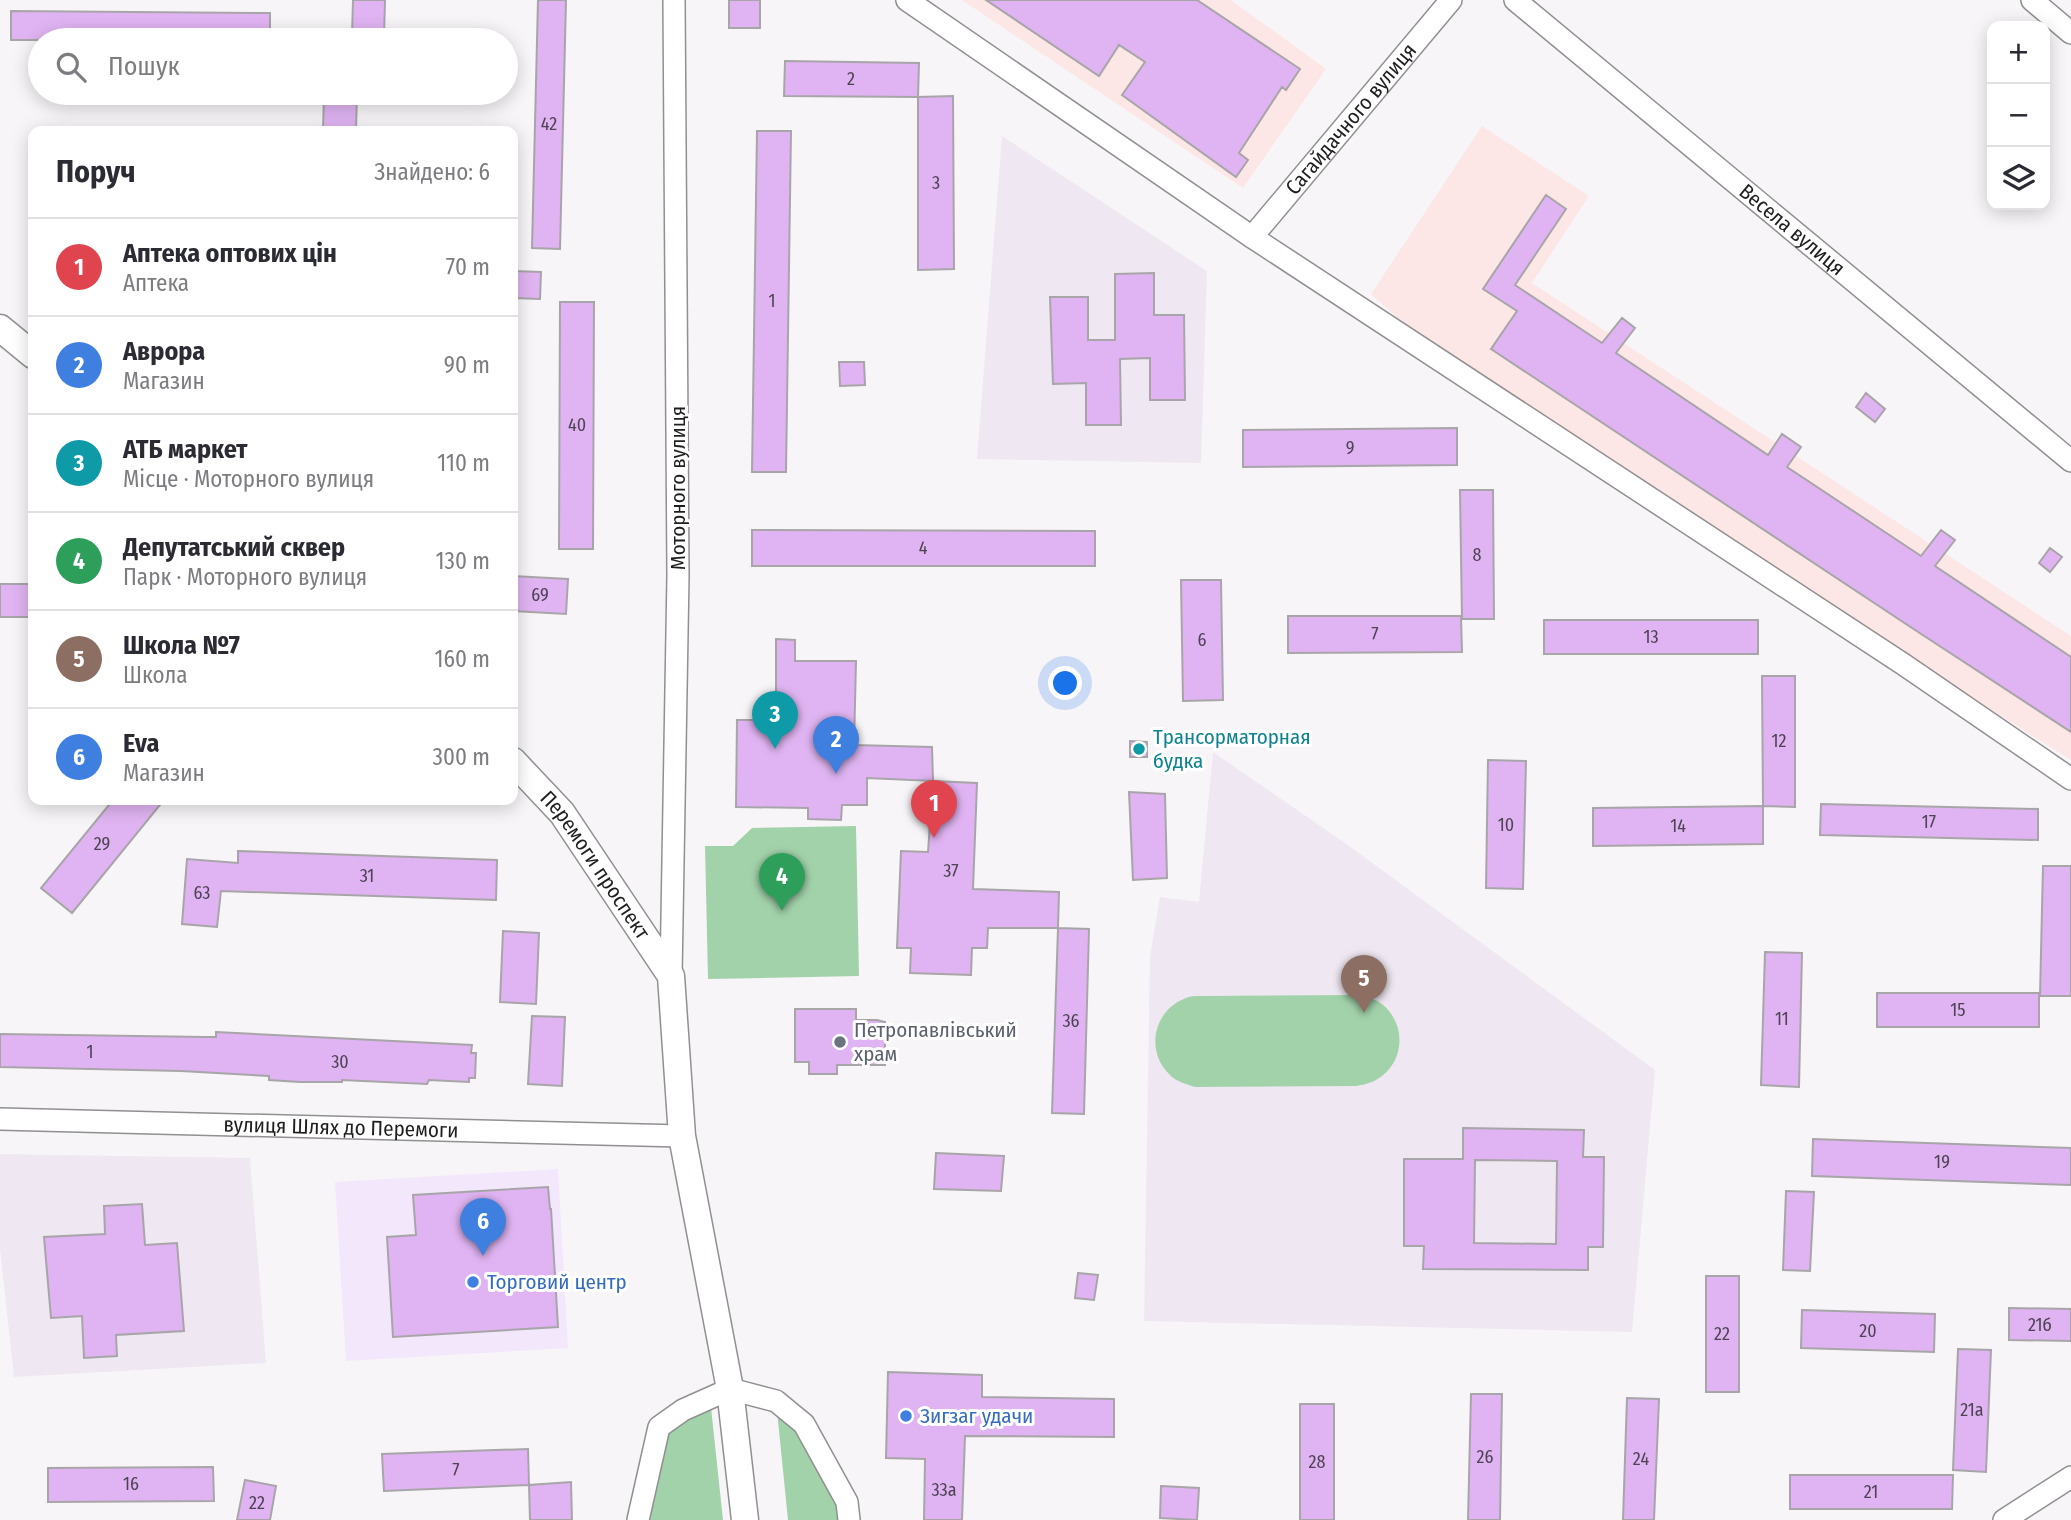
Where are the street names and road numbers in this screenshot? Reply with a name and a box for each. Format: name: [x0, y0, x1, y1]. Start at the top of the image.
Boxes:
street label: Сагайдачного вулиця: [1280, 38, 1422, 200]
street label: Весела вулиця: [1734, 178, 1850, 281]
street label: Моторного вулиця: [665, 406, 691, 570]
street label: Перемоги проспект: [535, 785, 656, 945]
street label: вулиця Шлях до Перемоги: [223, 1112, 459, 1143]

